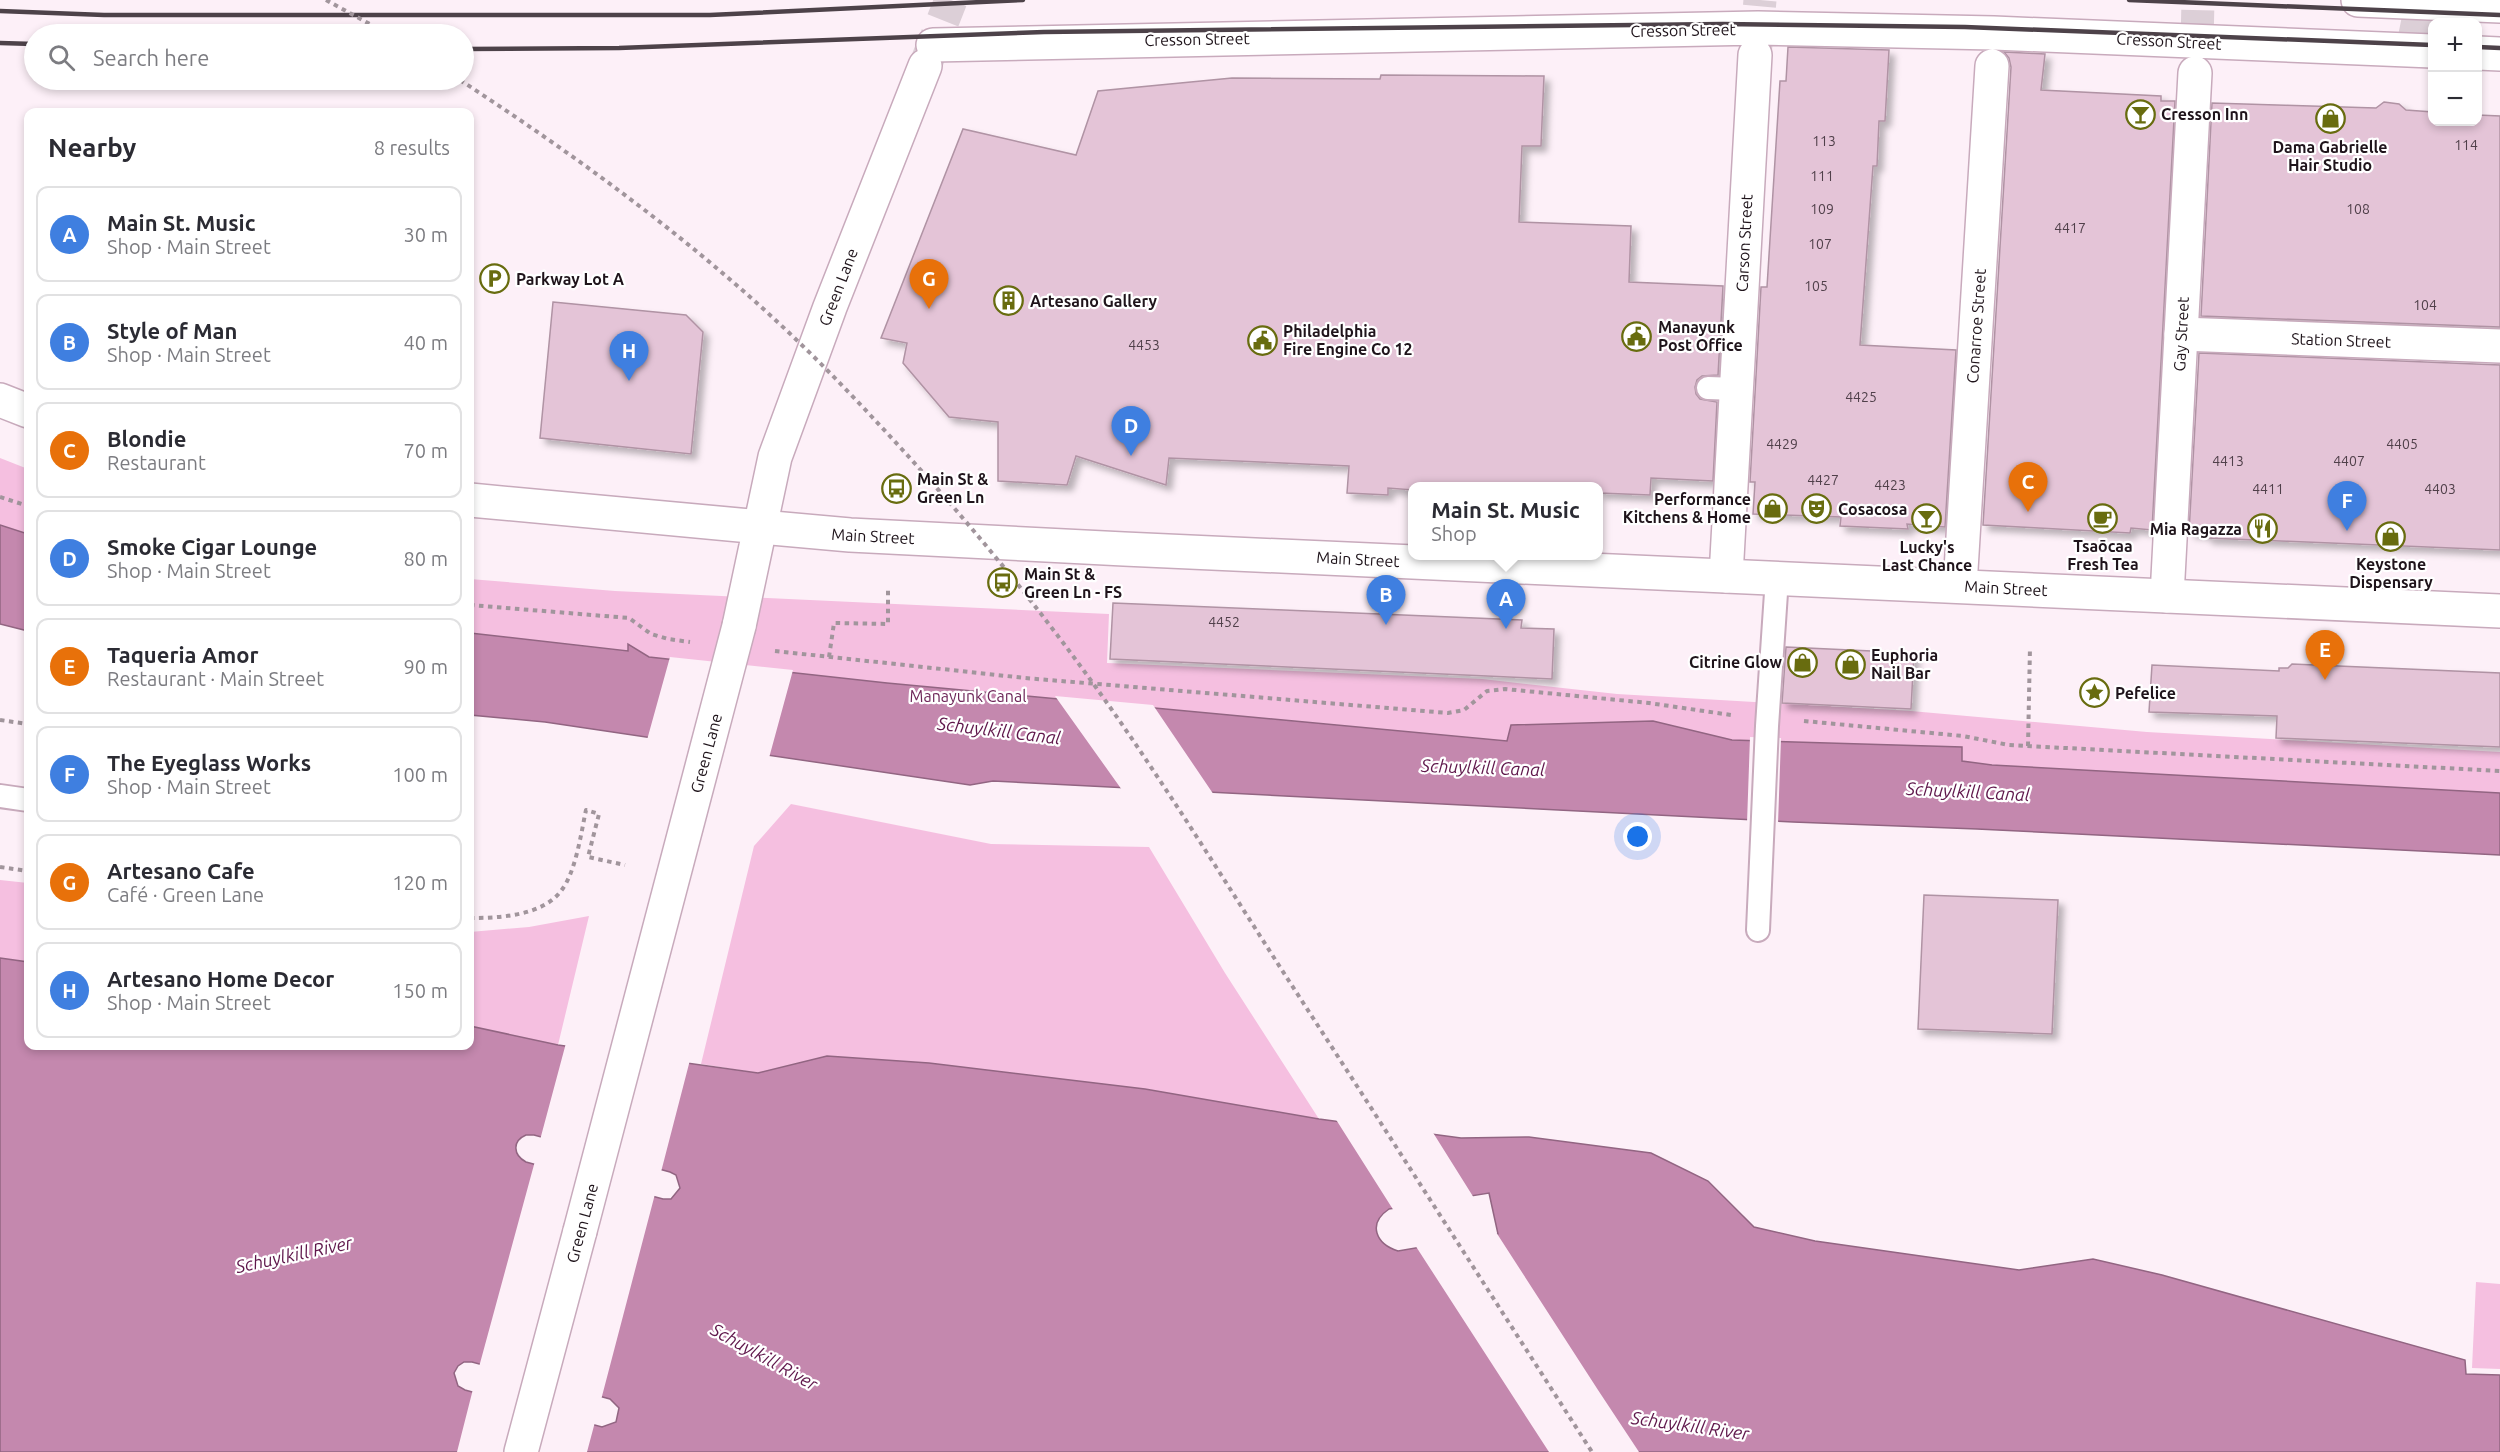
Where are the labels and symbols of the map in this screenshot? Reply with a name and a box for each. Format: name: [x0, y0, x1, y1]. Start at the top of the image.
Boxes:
street label: Cresson Street: [1630, 20, 1737, 40]
street label: Cresson Street: [1144, 29, 1251, 49]
street label: Cresson Street: [2116, 29, 2223, 53]
bar icon: Cresson Inn: [2124, 98, 2156, 130]
shop icon: Dama Gabrielle Hair Studio: [2314, 103, 2346, 135]
place label: Cresson Inn: [2161, 105, 2248, 123]
house number: 113: [1812, 133, 1836, 149]
house number: 114: [2454, 137, 2478, 153]
place label: Dama Gabrielle Hair Studio: [2272, 138, 2388, 174]
house number: 111: [1810, 168, 1834, 184]
street label: Carson Street: [1732, 193, 1756, 292]
house number: 109: [1810, 201, 1834, 217]
house number: 108: [2346, 201, 2370, 217]
house number: 4417: [2054, 220, 2086, 236]
house number: 107: [1808, 236, 1832, 252]
street label: Green Lane: [815, 246, 861, 328]
pin: G: [910, 260, 948, 309]
parking icon: Parkway Lot A: [479, 263, 511, 295]
street label: Conarroe Street: [1963, 267, 1989, 384]
place label: Parkway Lot A: [516, 270, 625, 288]
house number: 105: [1804, 278, 1828, 294]
building icon: Artesano Gallery: [993, 285, 1025, 317]
place label: Artesano Gallery: [1030, 292, 1157, 310]
street label: Gay Street: [2170, 295, 2192, 372]
house number: 104: [2413, 297, 2437, 313]
place label: Manayunk Post Office: [1658, 318, 1743, 354]
public building icon: Manayunk Post Office: [1621, 320, 1653, 352]
place label: Philadelphia Fire Engine Co 12: [1283, 322, 1413, 358]
public building icon: Philadelphia Fire Engine Co 12: [1246, 324, 1278, 356]
street label: Station Street: [2291, 329, 2392, 351]
pin: H: [610, 332, 648, 381]
house number: 4453: [1128, 337, 1160, 353]
house number: 4425: [1845, 389, 1877, 405]
pin: D: [1112, 406, 1150, 456]
house number: 4429: [1766, 436, 1798, 452]
house number: 4405: [2386, 436, 2418, 452]
house number: 4413: [2212, 453, 2244, 469]
house number: 4407: [2333, 453, 2365, 469]
pin: C: [2008, 462, 2048, 512]
place label: Main St & Green Ln: [917, 470, 988, 506]
bus stop icon: Main St & Green Ln: [880, 472, 912, 504]
house number: 4427: [1807, 472, 1839, 488]
house number: 4423: [1874, 477, 1906, 493]
house number: 4411: [2252, 481, 2284, 497]
house number: 4403: [2424, 481, 2456, 497]
pin: F: [2328, 482, 2366, 531]
place label: Performance Kitchens & Home: [1623, 490, 1751, 526]
shop icon: Performance Kitchens & Home: [1756, 492, 1788, 524]
theatre icon: Cosacosa: [1801, 493, 1833, 525]
place label: Cosacosa: [1838, 500, 1907, 518]
cafe icon: Tsaōcaa Fresh Tea: [2087, 502, 2119, 534]
bar icon: Lucky's Last Chance: [1911, 503, 1943, 535]
restaurant icon: Mia Ragazza: [2247, 513, 2279, 545]
place label: Mia Ragazza: [2150, 520, 2242, 538]
shop icon: Keystone Dispensary: [2375, 520, 2407, 552]
street label: Main Street: [831, 525, 916, 547]
place label: Tsaōcaa Fresh Tea: [2067, 537, 2139, 573]
place label: Lucky's Last Chance: [1882, 538, 1972, 574]
street label: Main Street: [1316, 548, 1401, 570]
place label: Keystone Dispensary: [2349, 555, 2433, 591]
place label: Main St & Green Ln - FS: [1024, 565, 1122, 601]
bus stop icon: Main St & Green Ln - FS: [987, 567, 1019, 599]
pin: B: [1366, 576, 1406, 625]
street label: Main Street: [1964, 577, 2049, 599]
pin: A: [1486, 580, 1526, 629]
house number: 4452: [1208, 614, 1240, 630]
pin: E: [2306, 630, 2344, 680]
shop icon: Citrine Glow: [1787, 646, 1819, 678]
place label: Euphoria Nail Bar: [1871, 646, 1938, 682]
shop icon: Euphoria Nail Bar: [1834, 648, 1866, 680]
place label: Citrine Glow: [1689, 653, 1782, 671]
place icon: Pefelice: [2078, 677, 2110, 709]
place label: Pefelice: [2115, 684, 2176, 702]
park label: Manayunk Canal: [910, 687, 1026, 705]
street label: Green Lane: [687, 711, 725, 795]
water label: Schuylkill Canal: [935, 712, 1062, 747]
water label: Schuylkill Canal: [1420, 755, 1545, 779]
water label: Schuylkill Canal: [1905, 778, 2031, 804]
your location: [1623, 822, 1652, 851]
street label: Green Lane: [563, 1181, 601, 1265]
water label: Schuylkill River: [233, 1232, 355, 1276]
water label: Schuylkill River: [707, 1318, 822, 1394]
water label: Schuylkill River: [1629, 1407, 1751, 1443]

